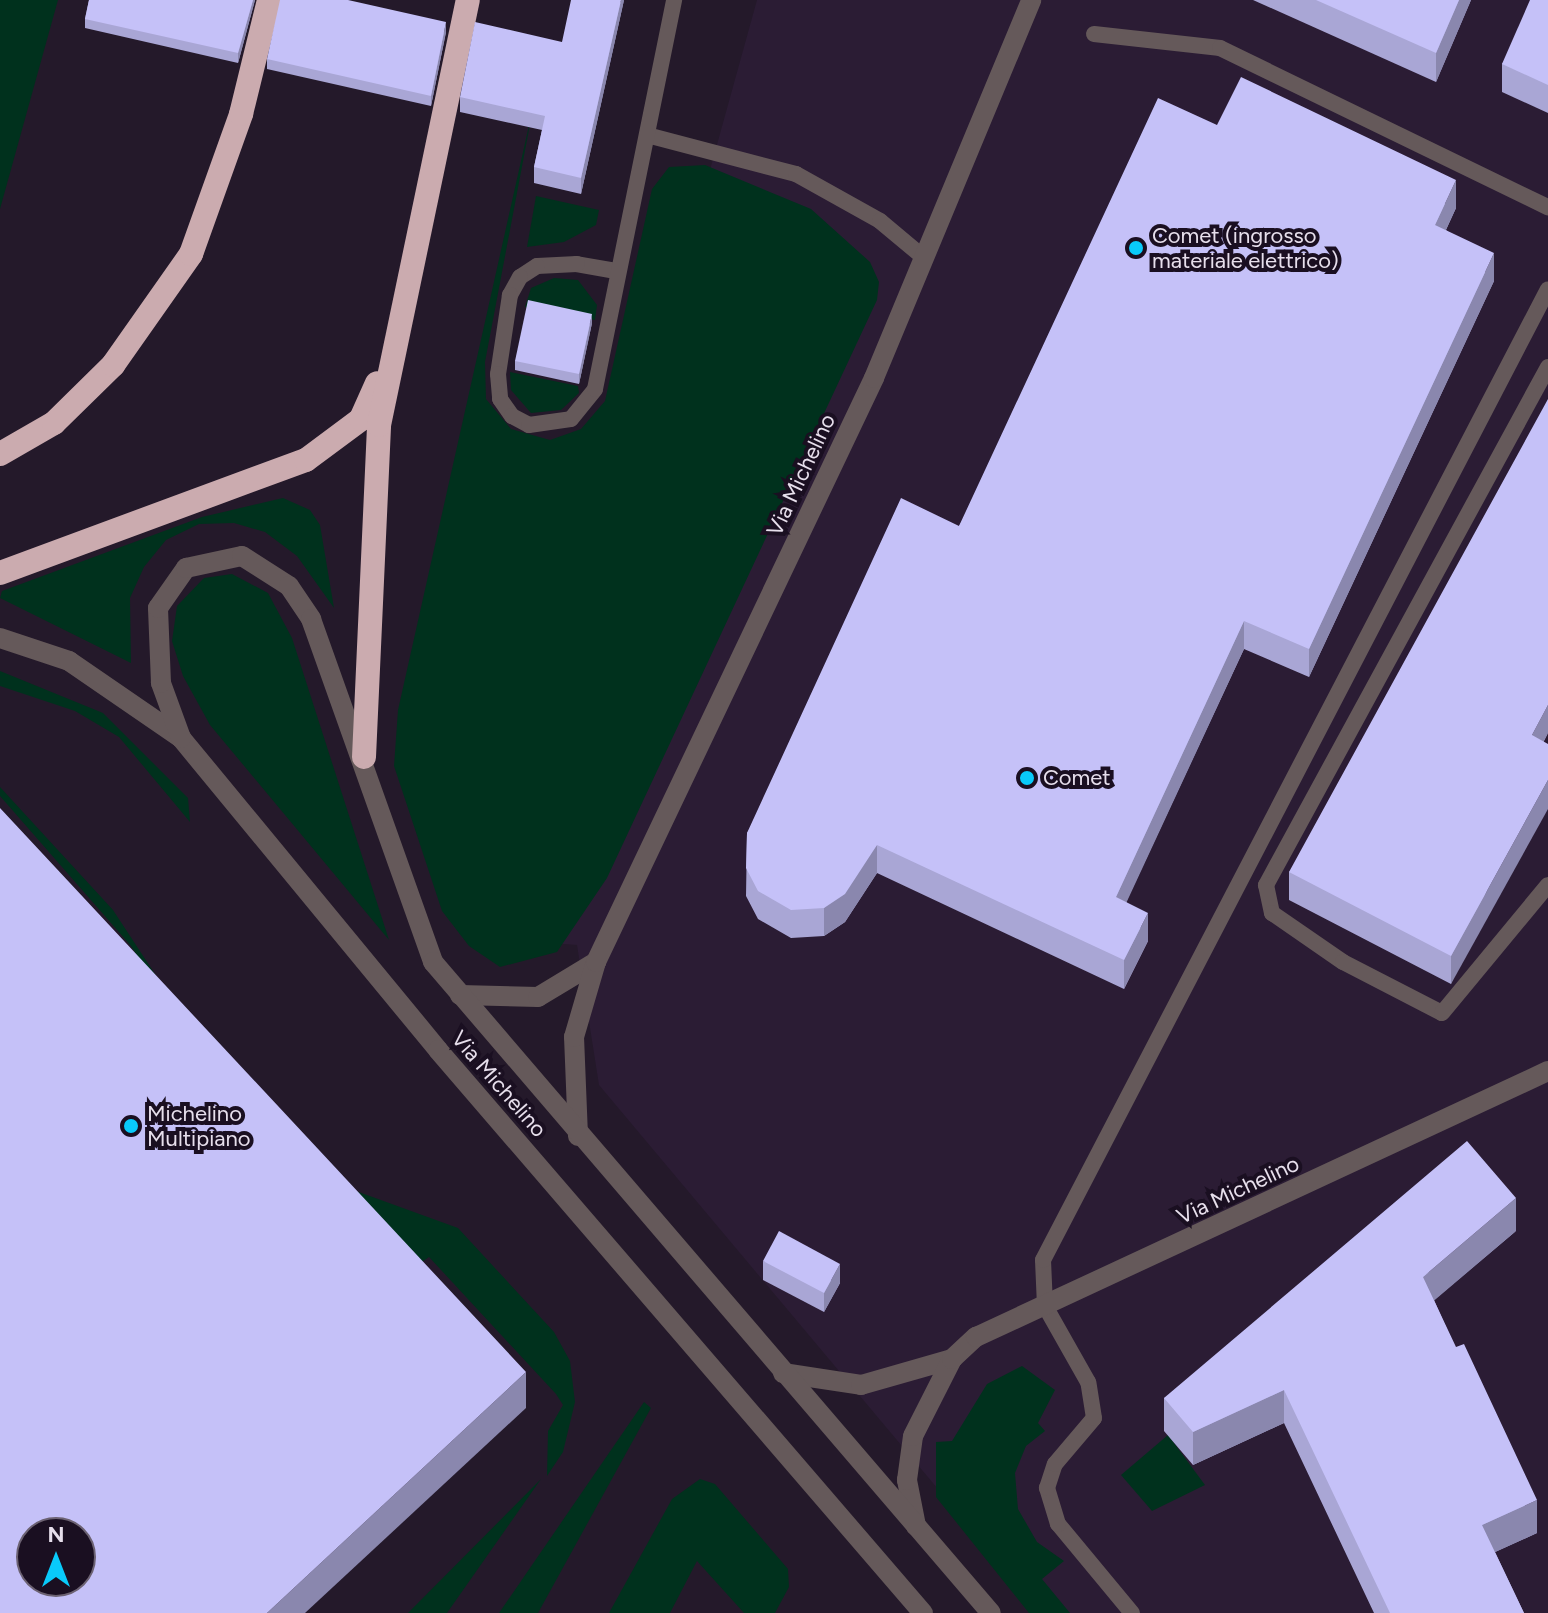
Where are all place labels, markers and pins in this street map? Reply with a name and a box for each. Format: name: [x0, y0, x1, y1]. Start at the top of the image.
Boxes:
place label: Comet (ingrosso materiale elettrico): [1152, 222, 1339, 274]
marker: Comet (ingrosso materiale elettrico): [1127, 239, 1145, 257]
place label: Comet: [1043, 765, 1111, 791]
marker: Comet: [1018, 769, 1036, 787]
place label: Michelino Multipiano: [147, 1100, 251, 1152]
marker: Michelino Multipiano: [122, 1117, 140, 1135]

